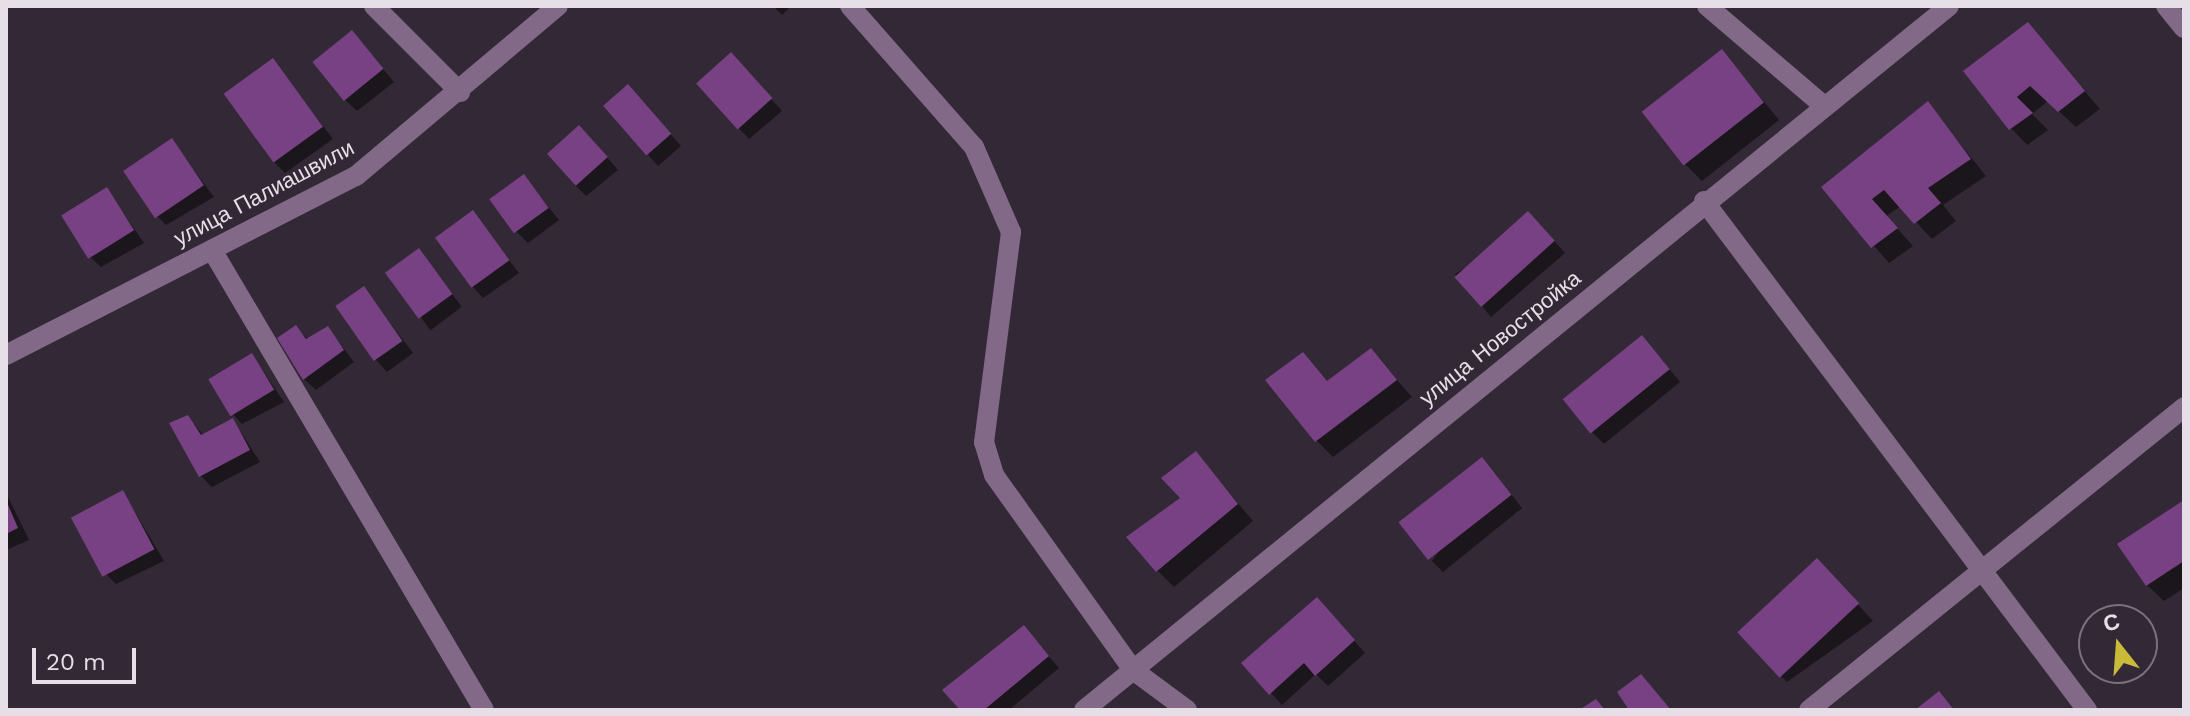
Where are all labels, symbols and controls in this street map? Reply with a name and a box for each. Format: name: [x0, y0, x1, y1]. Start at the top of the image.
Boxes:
street label: улица Палиашвили: [169, 134, 359, 252]
street label: улица Новостройка: [1414, 265, 1586, 411]
north arrow: [2078, 604, 2158, 684]
text: С: [2100, 608, 2123, 637]
scale bar: [36, 632, 140, 682]
text: 20 m: [46, 648, 106, 676]

